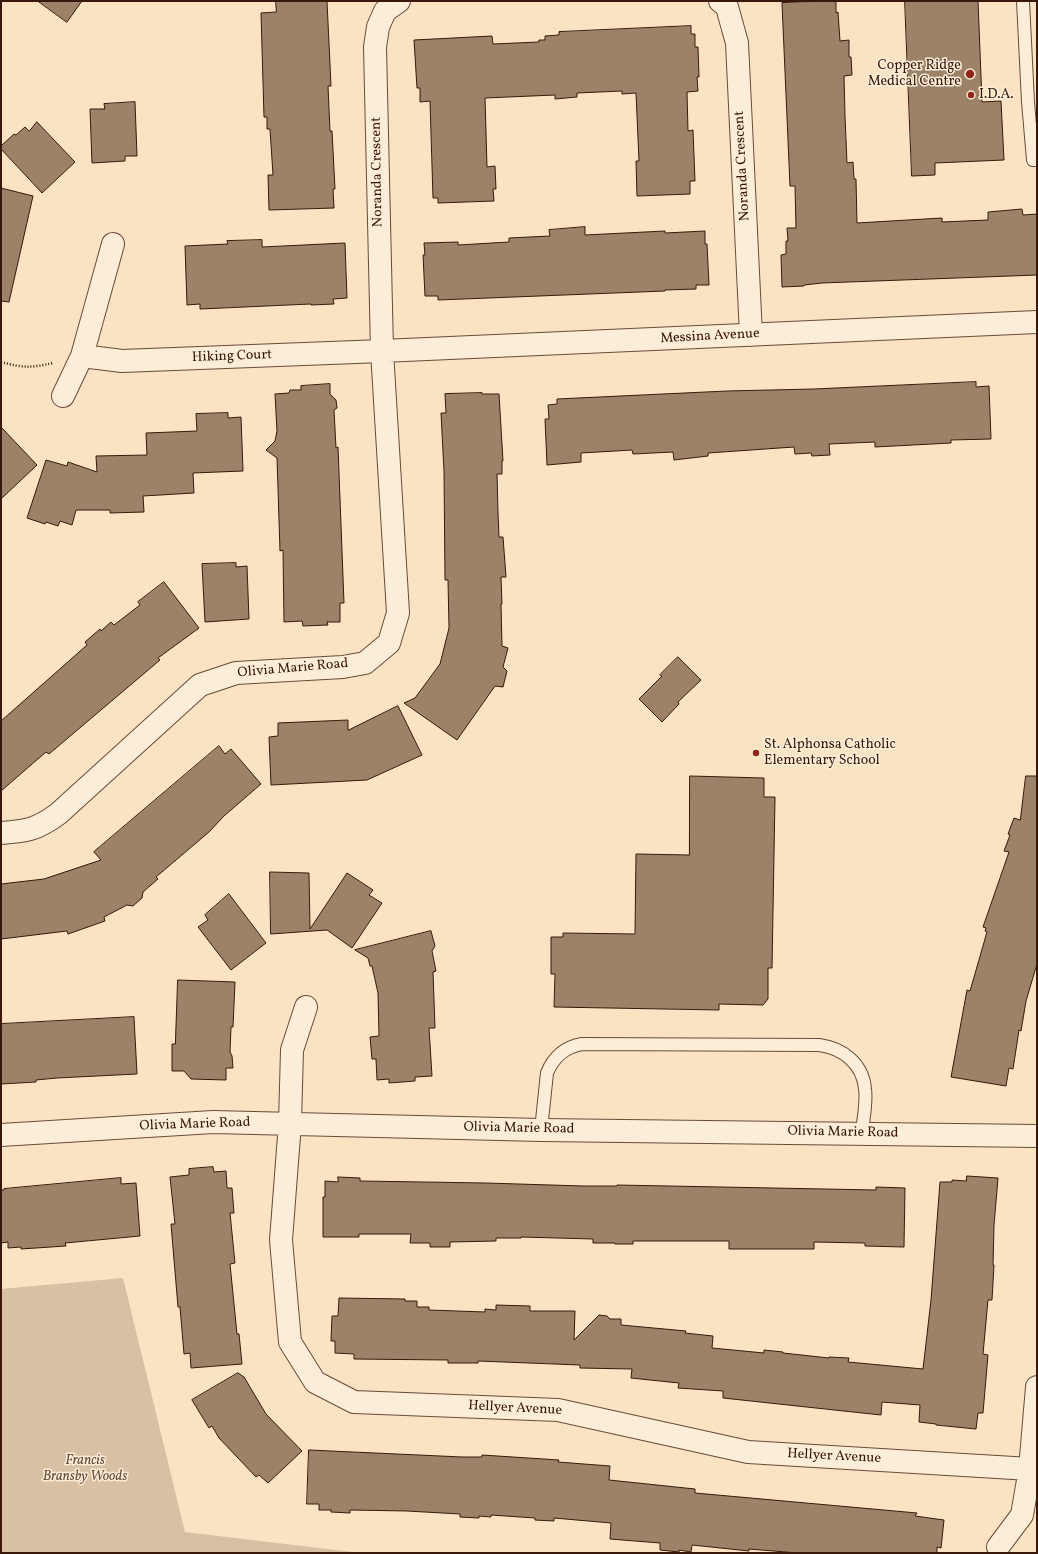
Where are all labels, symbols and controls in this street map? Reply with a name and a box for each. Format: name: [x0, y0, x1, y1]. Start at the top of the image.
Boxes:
place label: Copper Ridge Medical Centre: [868, 58, 961, 90]
marker: Copper Ridge Medical Centre: [964, 68, 976, 80]
place label: I.D.A.: [979, 87, 1014, 103]
marker: I.D.A.: [966, 90, 976, 100]
street label: Noranda Crescent: [732, 110, 754, 222]
street label: Noranda Crescent: [369, 117, 387, 227]
street label: Messina Avenue: [660, 326, 760, 348]
street label: Hiking Court: [192, 347, 272, 367]
street label: Olivia Marie Road: [237, 656, 349, 682]
place label: St. Alphonsa Catholic Elementary School: [764, 737, 896, 770]
marker: St. Alphonsa Catholic Elementary School: [751, 748, 761, 758]
street label: Olivia Marie Road: [139, 1115, 251, 1135]
street label: Olivia Marie Road: [463, 1120, 575, 1138]
street label: Olivia Marie Road: [787, 1124, 899, 1142]
street label: Hellyer Avenue: [468, 1398, 562, 1420]
street label: Hellyer Avenue: [787, 1446, 881, 1468]
park label: Francis Bransby Woods: [43, 1453, 127, 1486]

